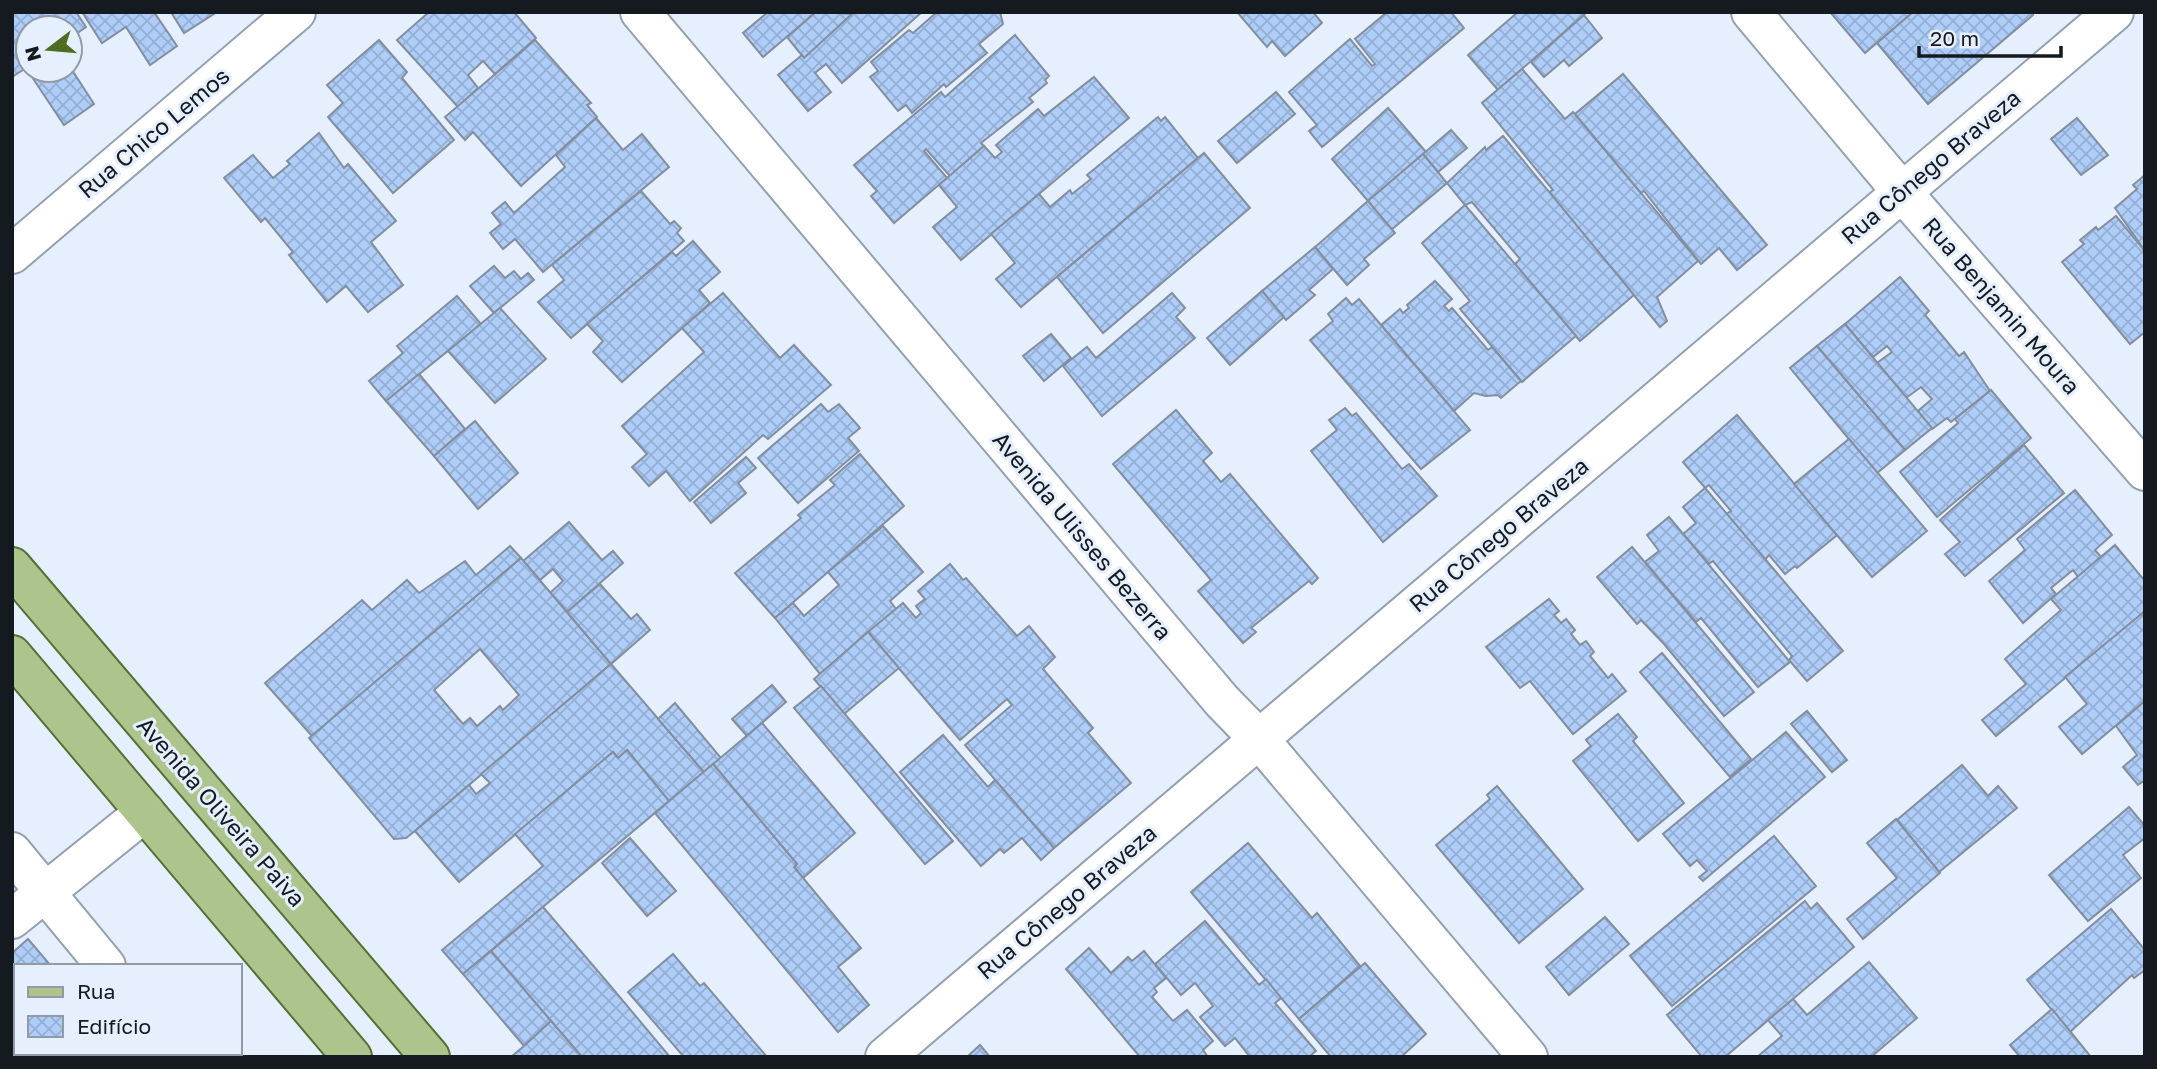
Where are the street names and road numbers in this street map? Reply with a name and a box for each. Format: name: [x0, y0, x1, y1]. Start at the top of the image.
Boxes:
street label: Rua Chico Lemos: [72, 61, 235, 204]
street label: Rua Cônego Braveza: [1835, 83, 2026, 249]
street label: Rua Benjamin Moura: [1917, 211, 2086, 400]
street label: Avenida Ulisses Bezerra: [987, 425, 1178, 645]
street label: Rua Cônego Braveza: [1403, 451, 1594, 617]
street label: Avenida Oliveira Paiva: [132, 711, 312, 912]
street label: Rua Cônego Braveza: [971, 818, 1162, 984]

